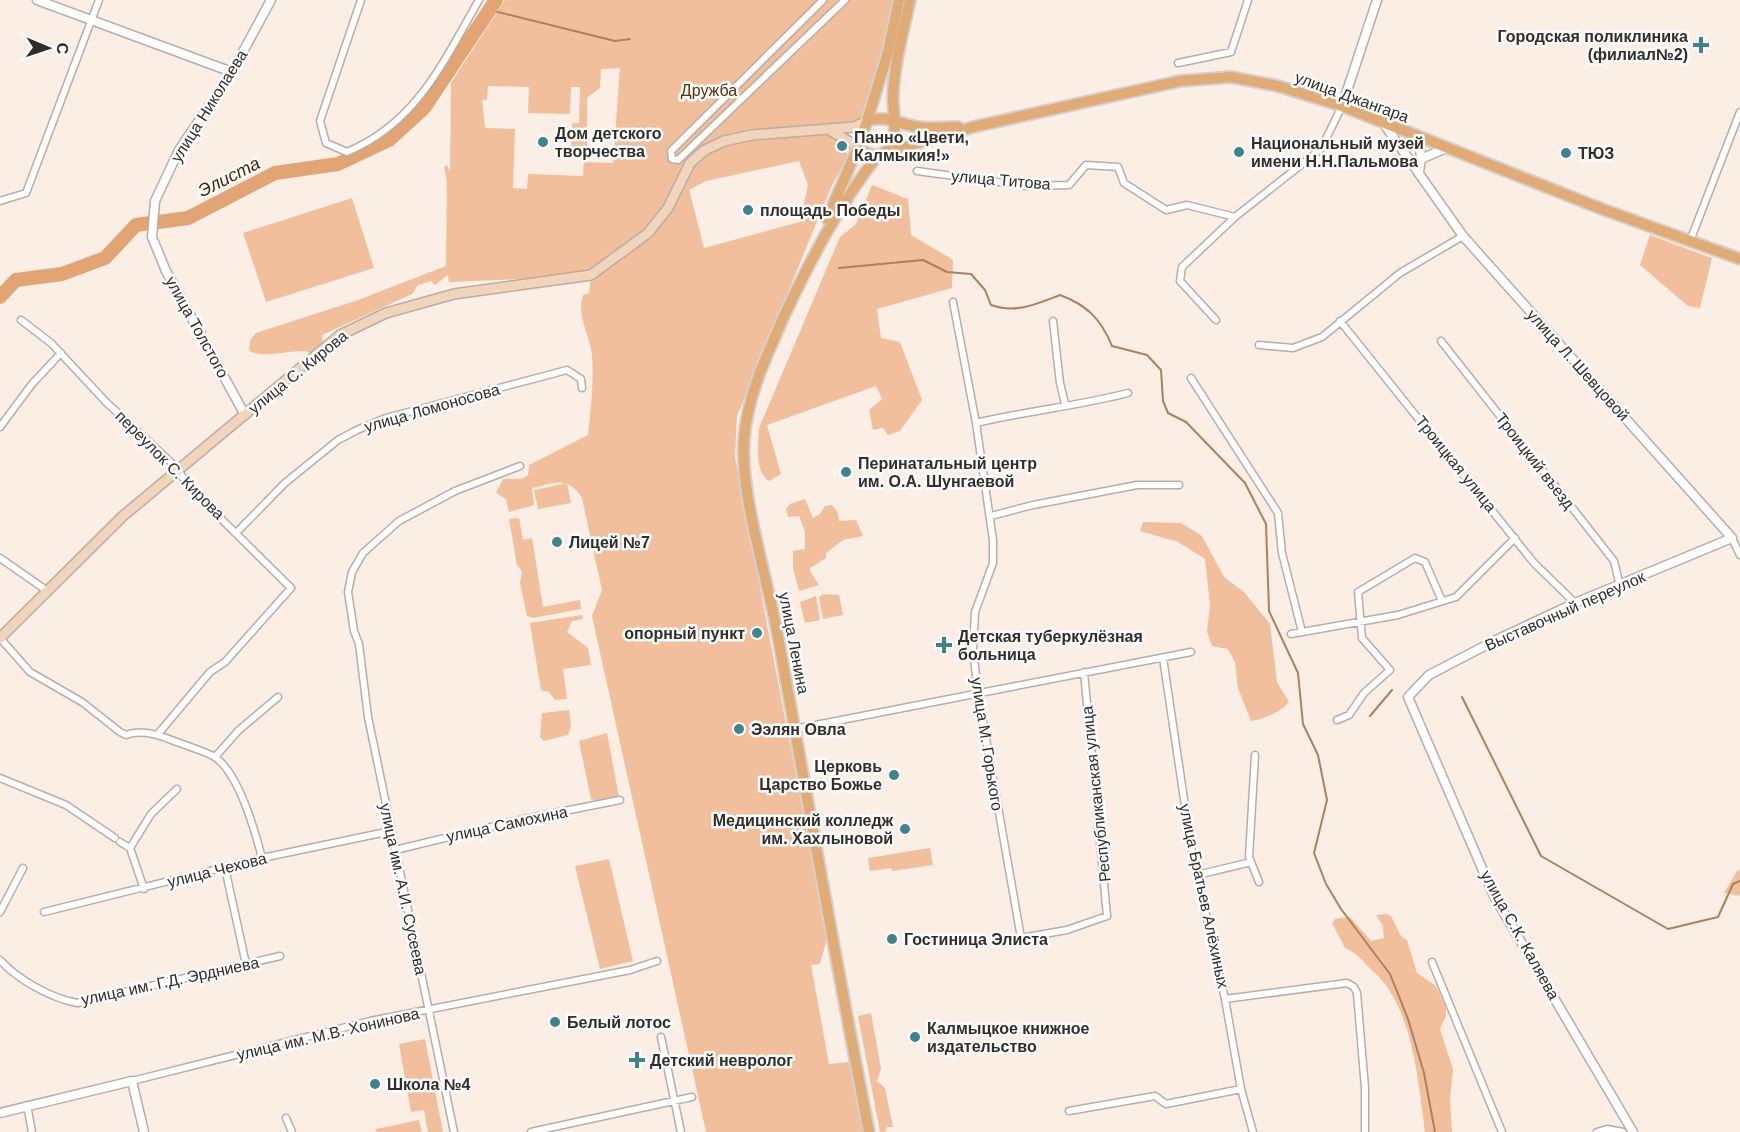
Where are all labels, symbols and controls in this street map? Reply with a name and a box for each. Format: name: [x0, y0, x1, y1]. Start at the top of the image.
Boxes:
north arrow: [18, 18, 78, 78]
place label: Городская поликлиника (филиал№2): [1497, 28, 1688, 63]
marker: Городская поликлиника (филиал№2): [1692, 36, 1710, 54]
text: С: [54, 42, 71, 55]
street label: улица Николаева: [168, 47, 250, 165]
street label: улица Джангара: [1293, 69, 1411, 126]
park label: Дружба: [681, 82, 737, 99]
place label: Дом детского творчества: [555, 125, 662, 160]
place label: Панно «Цвети, Калмыкия!»: [854, 129, 969, 164]
marker: Дом детского творчества: [536, 135, 550, 149]
place label: Национальный музей имени Н.Н.Пальмова: [1251, 135, 1424, 170]
marker: Панно «Цвети, Калмыкия!»: [835, 139, 849, 153]
marker: Национальный музей имени Н.Н.Пальмова: [1232, 145, 1246, 159]
place label: ТЮЗ: [1578, 145, 1614, 162]
marker: ТЮЗ: [1559, 146, 1573, 160]
water label: Элиста: [195, 153, 263, 201]
street label: улица Титова: [951, 167, 1052, 193]
place label: площадь Победы: [760, 202, 900, 219]
marker: площадь Победы: [741, 203, 755, 217]
street label: улица Толстого: [162, 273, 232, 381]
street label: улица Л. Шевцовой: [1524, 306, 1632, 424]
street label: улица С. Кирова: [245, 327, 351, 417]
street label: улица Ломоносова: [362, 381, 502, 435]
street label: переулок С. Кирова: [112, 407, 228, 523]
street label: Троицкий въезд: [1492, 410, 1578, 513]
street label: Троицкая улица: [1412, 413, 1500, 515]
place label: Перинатальный центр им. О.А. Шунгаевой: [858, 455, 1037, 490]
marker: Перинатальный центр им. О.А. Шунгаевой: [839, 465, 853, 479]
place label: Лицей №7: [569, 534, 650, 551]
marker: Лицей №7: [550, 535, 564, 549]
street label: Выставочный переулок: [1482, 568, 1649, 654]
street label: улица Ленина: [776, 591, 812, 695]
place label: опорный пункт: [624, 625, 745, 642]
marker: опорный пункт: [750, 626, 764, 640]
place label: Детская туберкулёзная больница: [958, 628, 1143, 663]
marker: Детская туберкулёзная больница: [935, 636, 953, 654]
street label: улица М. Горького: [968, 676, 1006, 812]
street label: Республиканская улица: [1078, 705, 1114, 883]
place label: Ээлян Овла: [751, 721, 846, 738]
marker: Ээлян Овла: [732, 722, 746, 736]
place label: Церковь Царство Божье: [759, 758, 882, 793]
marker: Церковь Царство Божье: [887, 768, 901, 782]
street label: улица им. А.И. Сусеева: [376, 802, 430, 977]
street label: улица Братьев Алёхиных: [1176, 802, 1232, 990]
street label: улица Самохина: [445, 803, 569, 845]
place label: Медицинский колледж им. Хахлыновой: [713, 812, 894, 847]
marker: Медицинский колледж им. Хахлыновой: [898, 822, 912, 836]
street label: улица Чехова: [166, 849, 268, 891]
street label: улица С.К. Каляева: [1477, 867, 1563, 1003]
place label: Гостиница Элиста: [904, 931, 1048, 948]
marker: Гостиница Элиста: [885, 932, 899, 946]
street label: улица им. Г.Д. Эрдниева: [80, 954, 261, 1008]
street label: улица им. М.В. Хонинова: [235, 1005, 421, 1063]
place label: Белый лотос: [567, 1014, 671, 1031]
marker: Белый лотос: [548, 1015, 562, 1029]
place label: Калмыцкое книжное издательство: [927, 1020, 1090, 1055]
marker: Калмыцкое книжное издательство: [908, 1030, 922, 1044]
marker: Детский невролог: [628, 1051, 646, 1069]
place label: Детский невролог: [650, 1052, 793, 1069]
place label: Школа №4: [387, 1076, 471, 1093]
marker: Школа №4: [368, 1077, 382, 1091]

